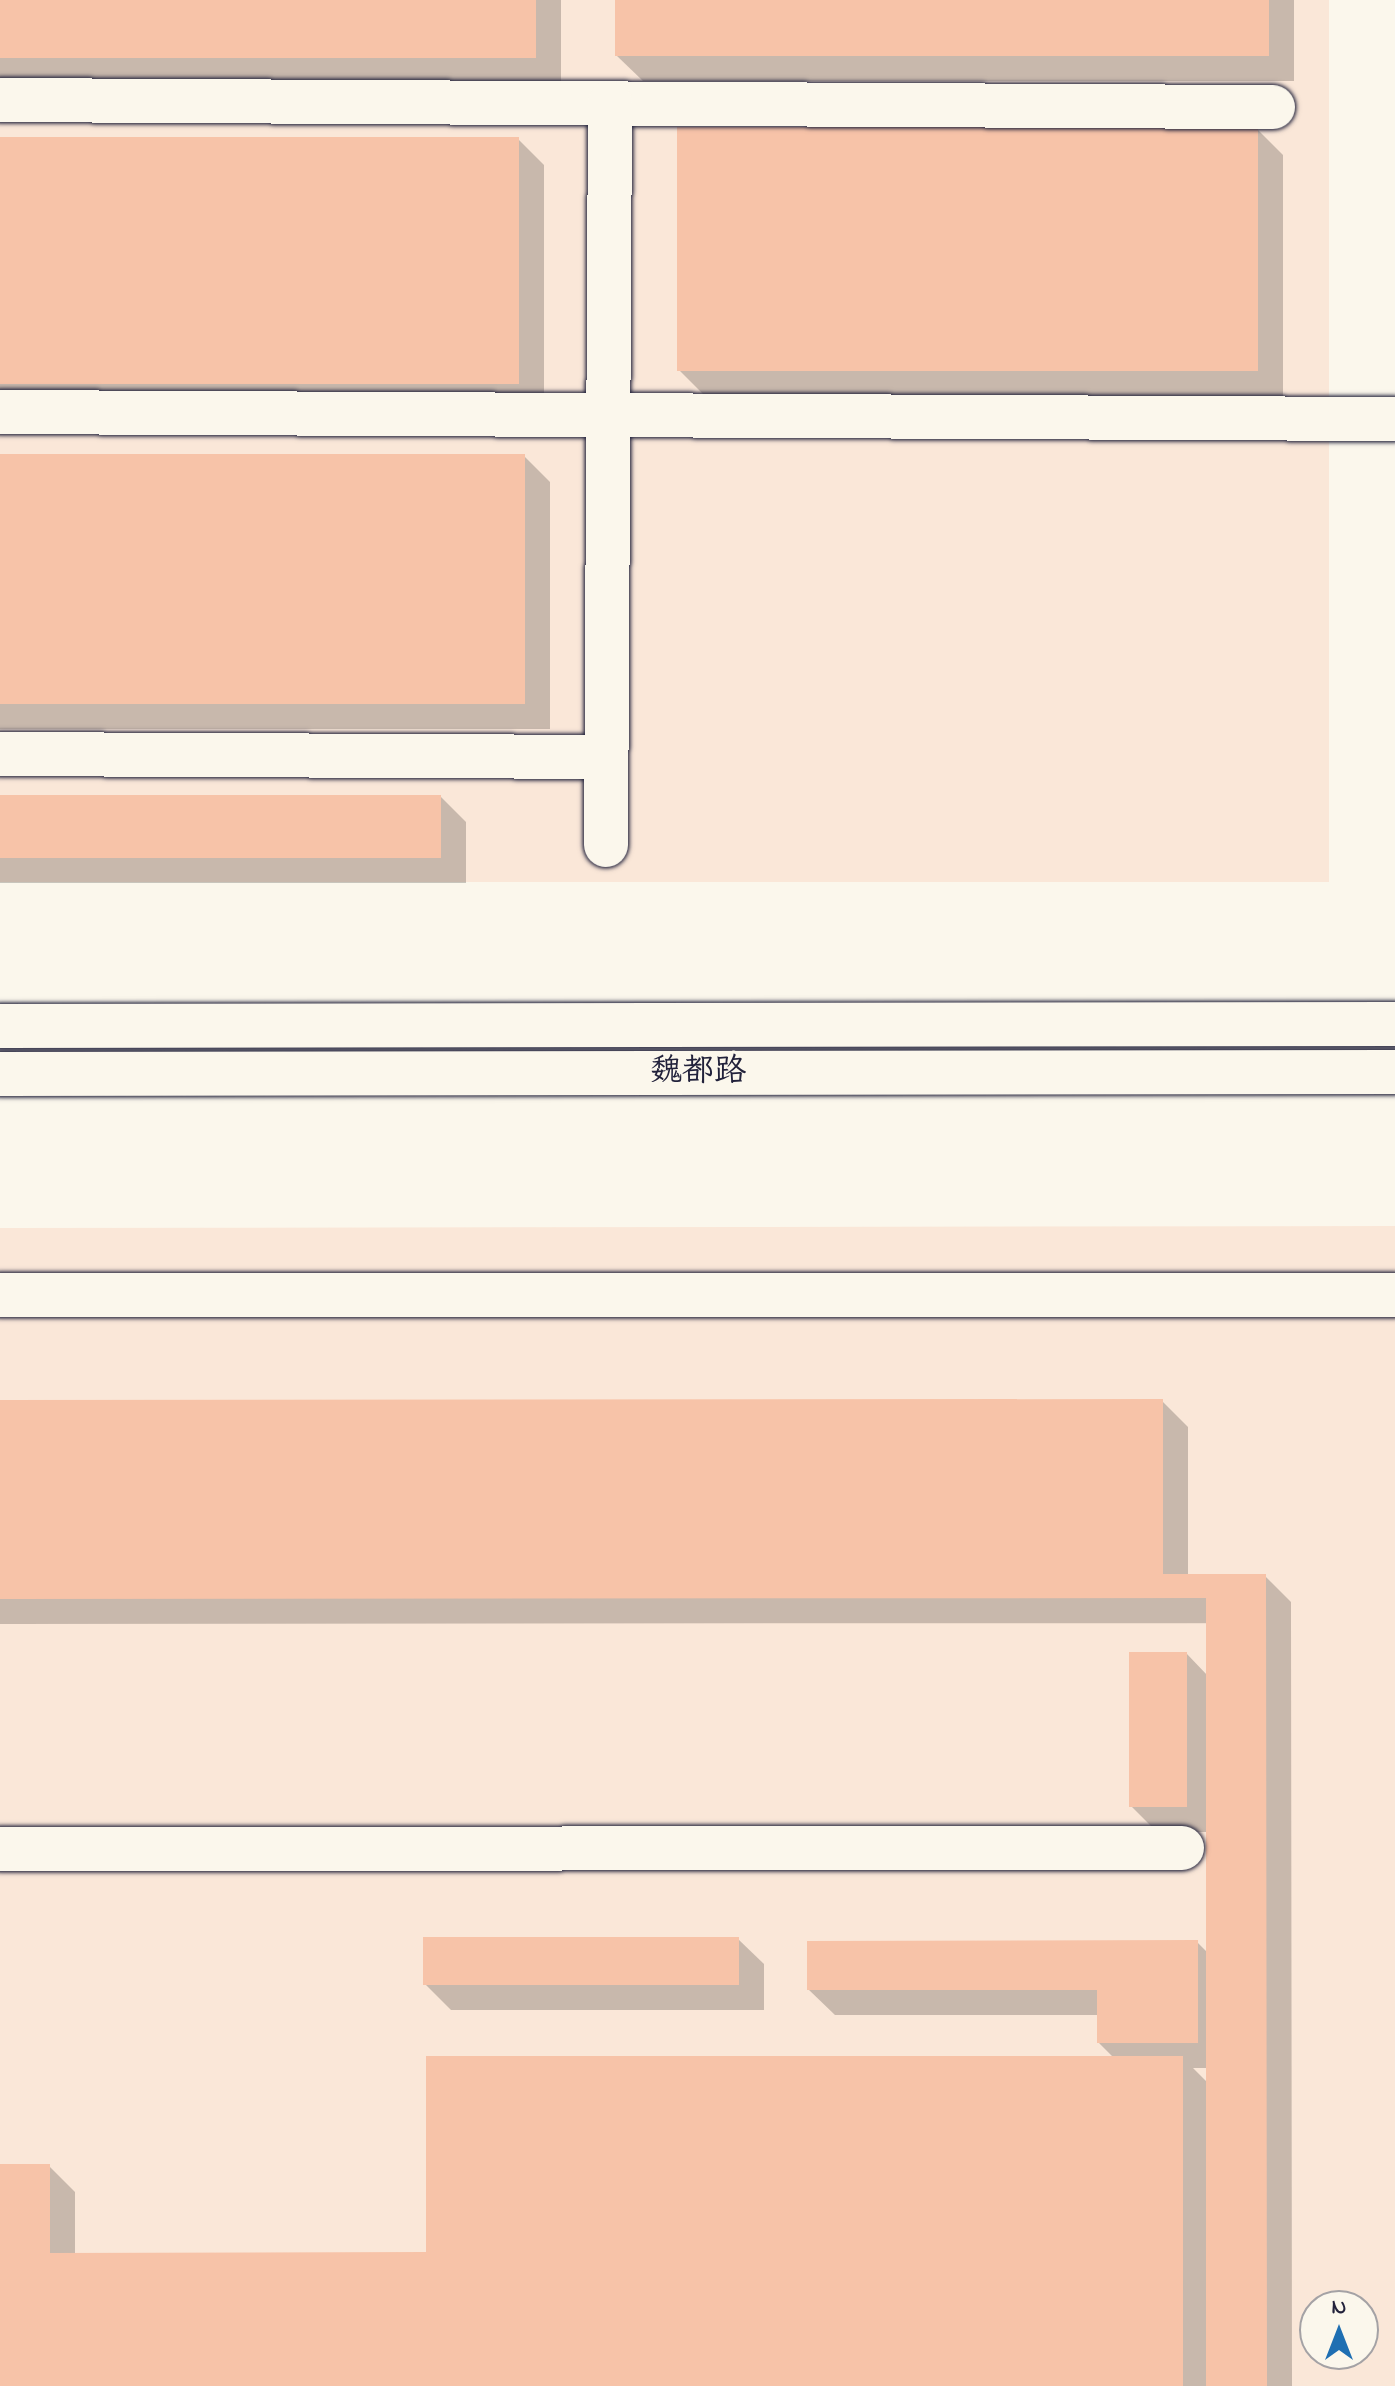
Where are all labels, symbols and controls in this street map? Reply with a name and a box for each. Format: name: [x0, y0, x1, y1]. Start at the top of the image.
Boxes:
street label: 魏都路: [650, 1054, 746, 1092]
north arrow: [1299, 2290, 1379, 2370]
text: N: [1332, 2292, 1346, 2324]

